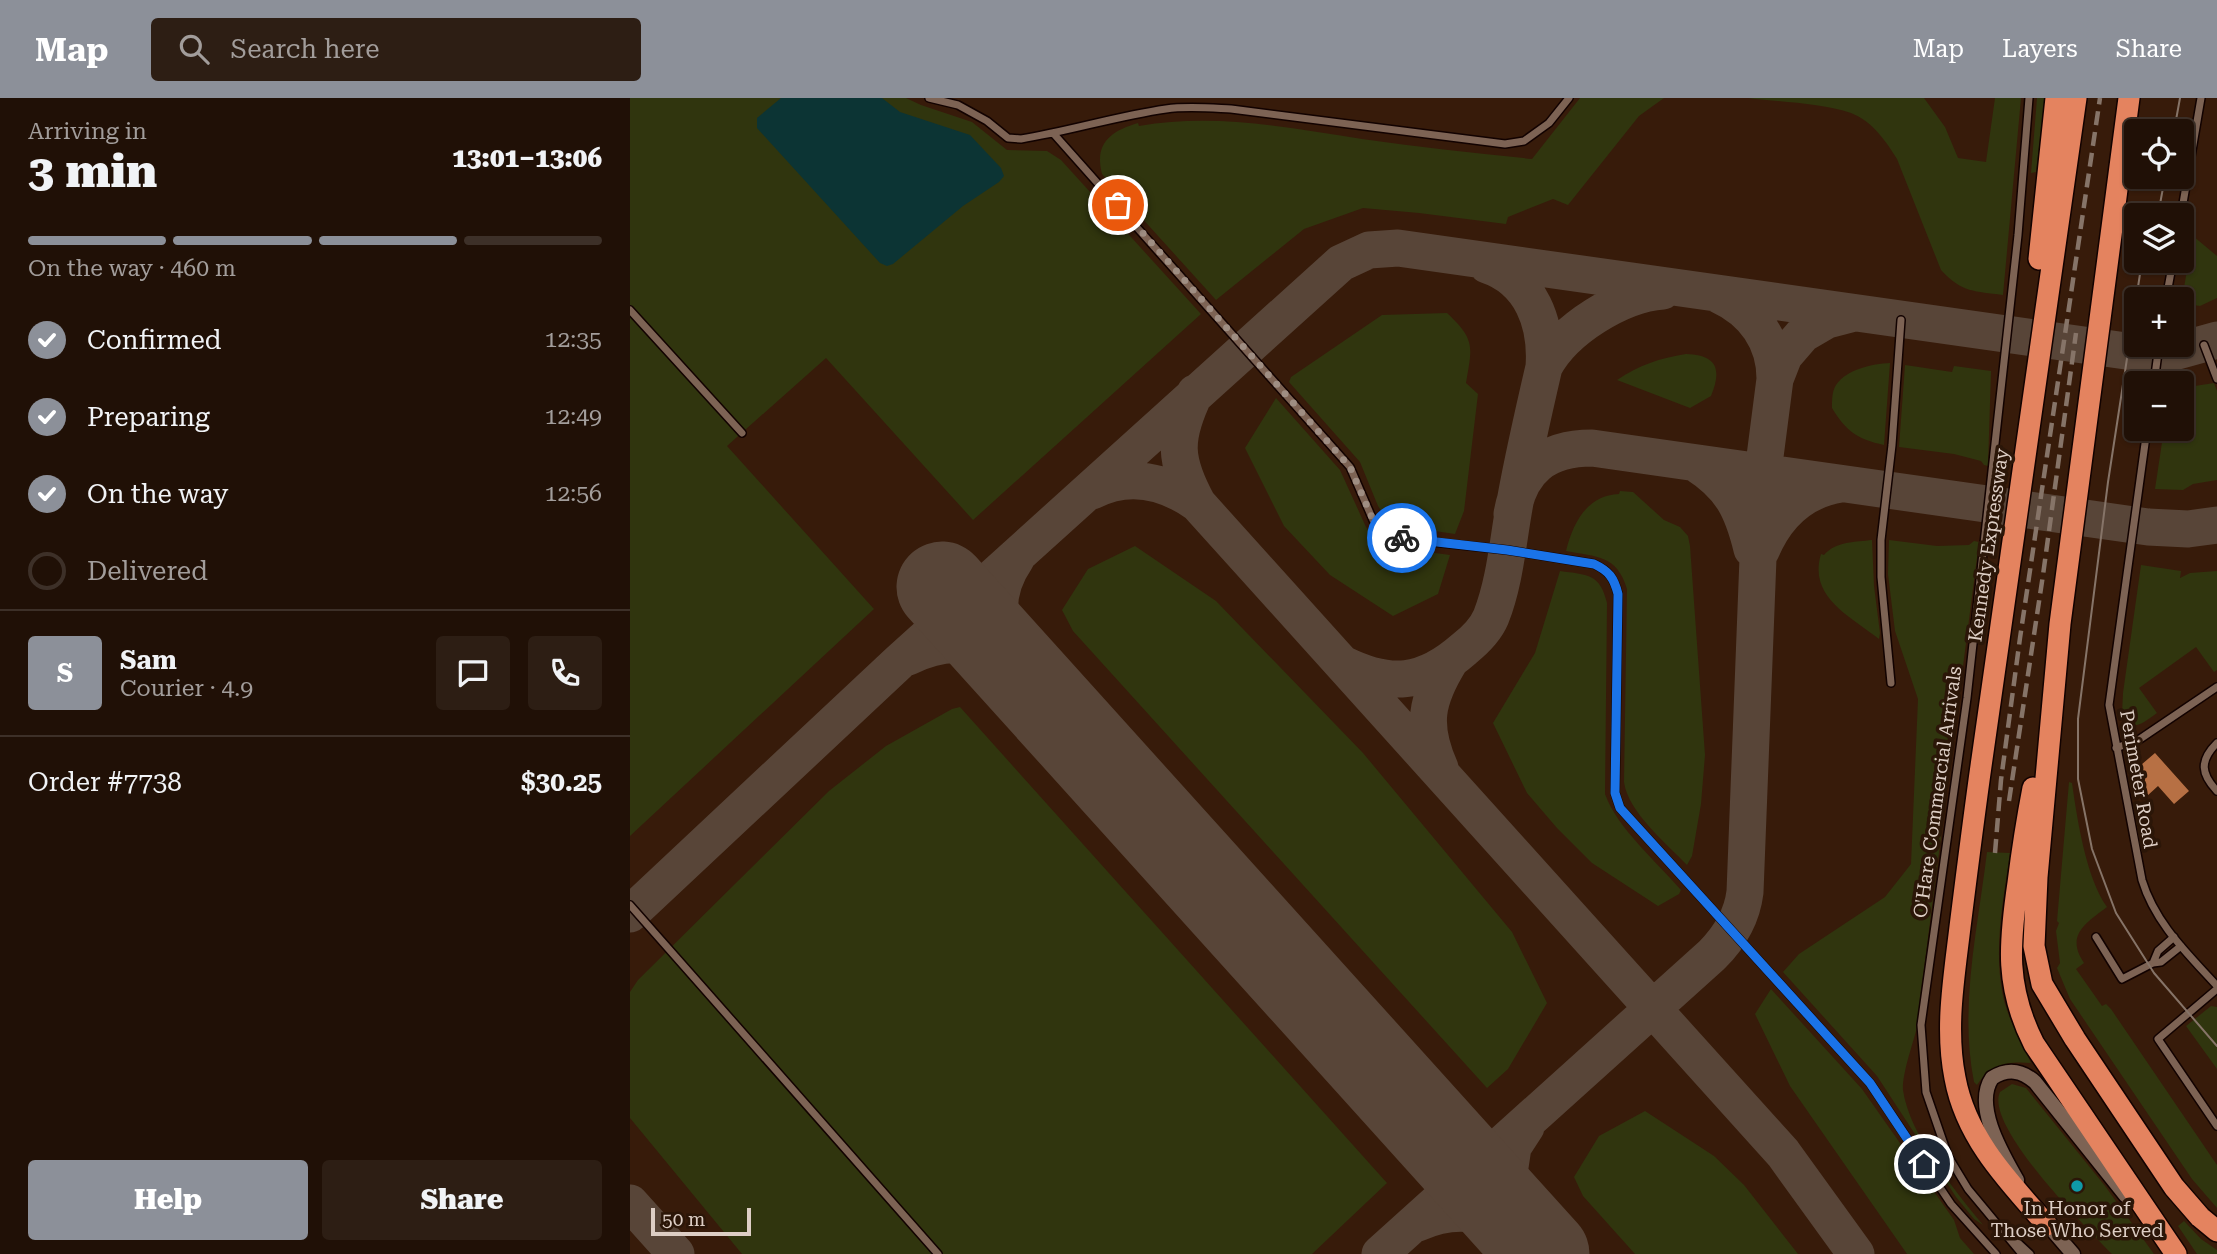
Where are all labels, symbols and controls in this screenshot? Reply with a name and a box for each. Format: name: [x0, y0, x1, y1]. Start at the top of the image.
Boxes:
search box: [151, 18, 641, 81]
text: Map: [35, 30, 109, 69]
icon: search: [175, 30, 213, 68]
text: Search here: [231, 34, 380, 64]
text: Map: [1913, 35, 1964, 63]
text: Layers: [2002, 35, 2078, 63]
text: Share: [2116, 35, 2182, 63]
text: Arriving in: [28, 118, 147, 145]
map controls: [2124, 119, 2194, 441]
button: locate: [2124, 119, 2194, 189]
text: 13:01–13:06: [452, 143, 602, 173]
text: 3 min: [28, 144, 157, 198]
pin: [1088, 175, 1148, 235]
icon: bag: [1099, 186, 1137, 224]
button: layers: [2124, 203, 2194, 273]
text: On the way · 460 m: [28, 255, 236, 282]
button: +: [2124, 287, 2194, 357]
icon: check: [28, 321, 66, 359]
text: Confirmed: [87, 325, 222, 355]
text: 12:35: [545, 326, 602, 353]
button: −: [2124, 371, 2194, 441]
icon: check: [28, 398, 66, 436]
text: Preparing: [87, 402, 210, 432]
text: 12:49: [545, 403, 602, 430]
street label: Kennedy Expressway: [1964, 446, 2014, 643]
icon: check: [28, 475, 66, 513]
text: On the way: [87, 479, 228, 509]
text: 12:56: [545, 480, 602, 507]
courier: [1367, 503, 1437, 573]
icon: bike: [1383, 519, 1421, 557]
text: Delivered: [87, 556, 208, 586]
button: chat: [436, 636, 510, 710]
button: phone: [528, 636, 602, 710]
text: Sam: [120, 645, 177, 675]
text: S: [57, 658, 73, 688]
street label: O'Hare Commercial Arrivals: [1908, 665, 1967, 920]
text: Courier · 4.9: [120, 675, 253, 702]
street label: Perimeter Road: [2115, 708, 2162, 850]
text: Order #7738: [28, 767, 182, 797]
text: $30.25: [521, 767, 602, 797]
pin: [1894, 1134, 1954, 1194]
icon: home: [1905, 1145, 1943, 1183]
button: Help: [28, 1160, 308, 1240]
button: Share: [322, 1160, 602, 1240]
marker: In Honor of Those Who Served: [2069, 1178, 2085, 1194]
place label: In Honor of Those Who Served: [1990, 1197, 2164, 1242]
scale bar: [651, 1205, 751, 1237]
text: 50 m: [662, 1208, 705, 1231]

